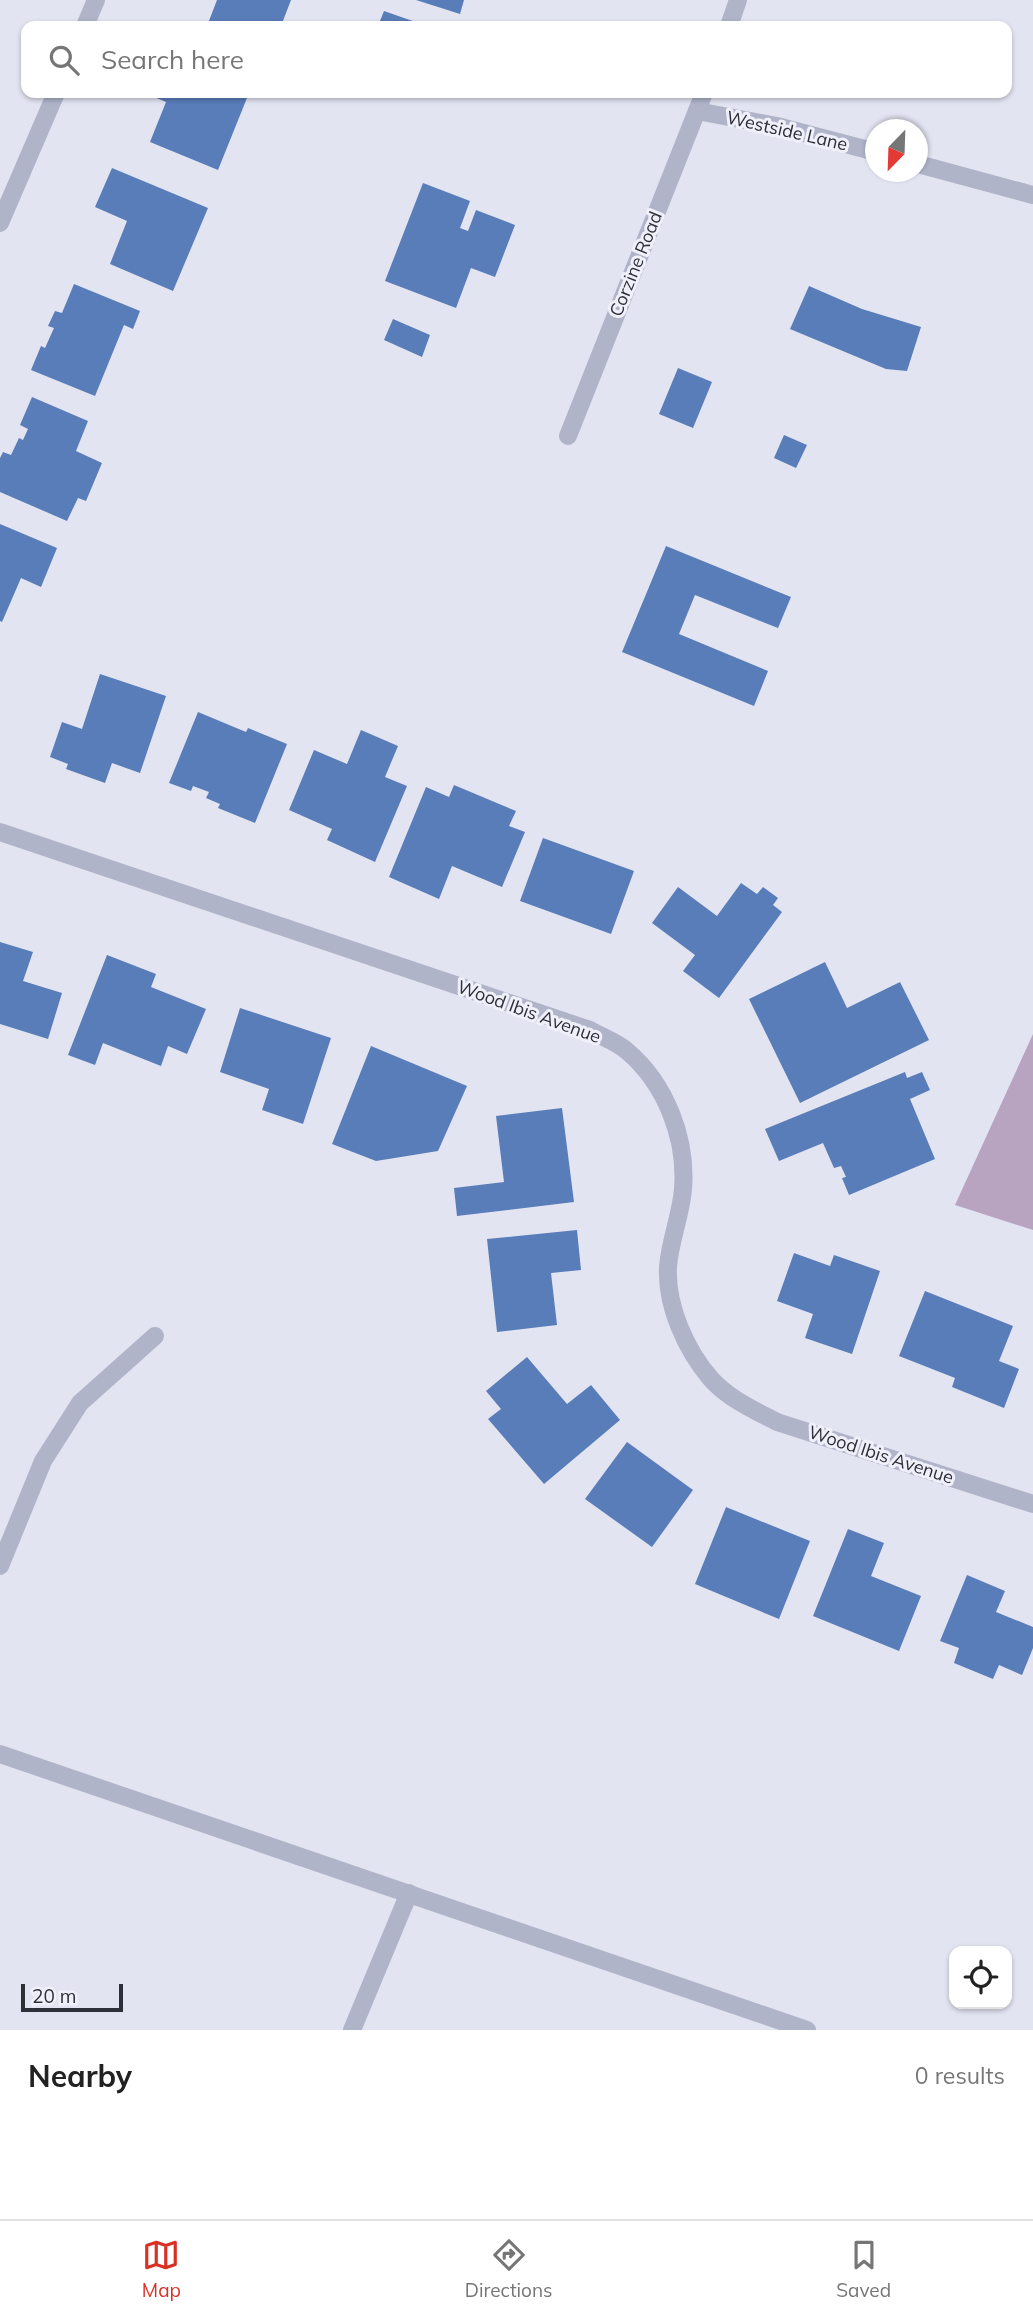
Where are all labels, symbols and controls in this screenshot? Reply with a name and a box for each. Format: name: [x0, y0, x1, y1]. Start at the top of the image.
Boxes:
search box: [21, 21, 1012, 98]
icon: search: [45, 41, 83, 79]
text: Search here: [101, 43, 244, 76]
street label: Westside Lane: [724, 105, 850, 156]
north arrow: [865, 119, 928, 182]
street label: Corzine Road: [604, 208, 667, 320]
street label: Wood Ibis Avenue: [454, 975, 604, 1048]
street label: Wood Ibis Avenue: [806, 1420, 957, 1489]
map controls: [949, 1946, 1012, 2009]
button: locate: [949, 1946, 1012, 2009]
scale bar: [21, 1981, 122, 2013]
text: 20 m: [32, 1984, 76, 2008]
text: Nearby: [28, 2057, 132, 2095]
text: 0 results: [915, 2061, 1005, 2090]
tab: Map: [142, 2236, 181, 2302]
tab: Directions: [465, 2236, 553, 2302]
tab: Saved: [836, 2236, 891, 2302]

